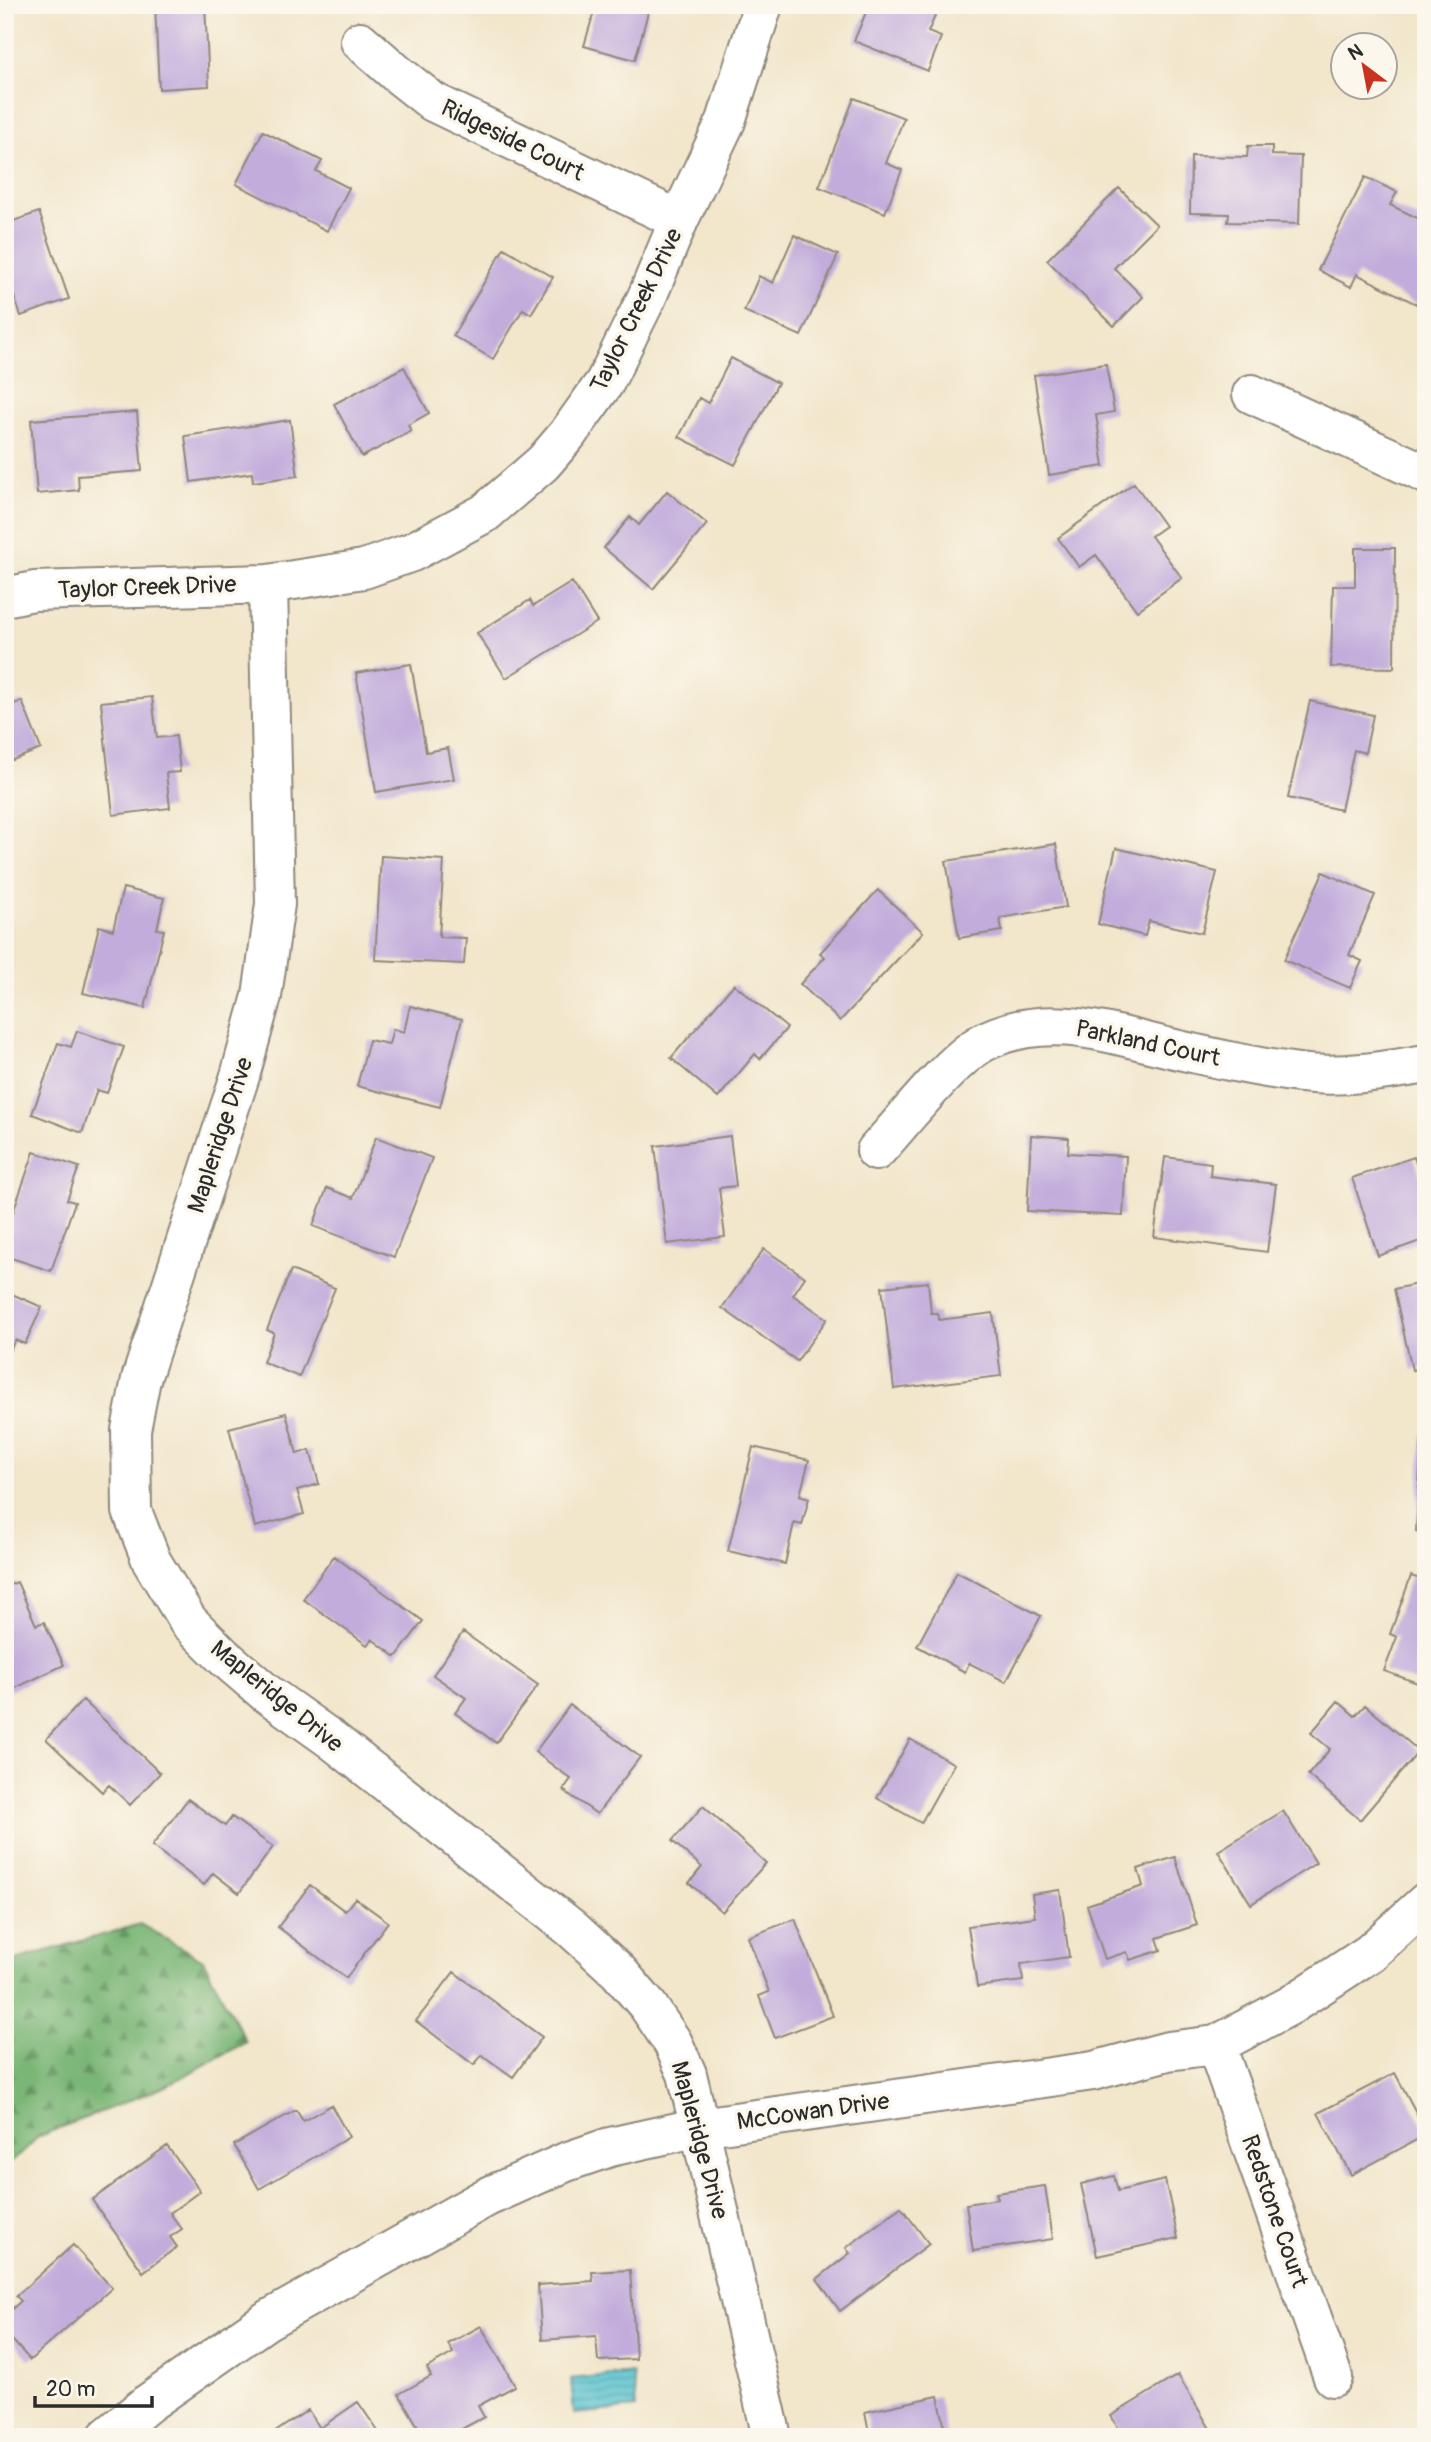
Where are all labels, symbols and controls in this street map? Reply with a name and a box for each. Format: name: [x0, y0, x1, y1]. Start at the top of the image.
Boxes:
north arrow: [1330, 32, 1400, 102]
text: N: [1344, 39, 1367, 66]
street label: Ridgeside Court: [436, 93, 589, 188]
street label: Taylor Creek Drive: [584, 223, 689, 397]
street label: Taylor Creek Drive: [57, 570, 237, 605]
street label: Parkland Court: [1073, 1014, 1223, 1073]
street label: Mapleridge Drive: [182, 1053, 259, 1217]
street label: Mapleridge Drive: [205, 1634, 349, 1759]
street label: Mapleridge Drive: [665, 2058, 735, 2222]
street label: McCowan Drive: [735, 2086, 891, 2137]
street label: Redstone Court: [1235, 2131, 1314, 2291]
scale bar: [35, 2365, 152, 2409]
text: 20 m: [46, 2376, 95, 2403]

